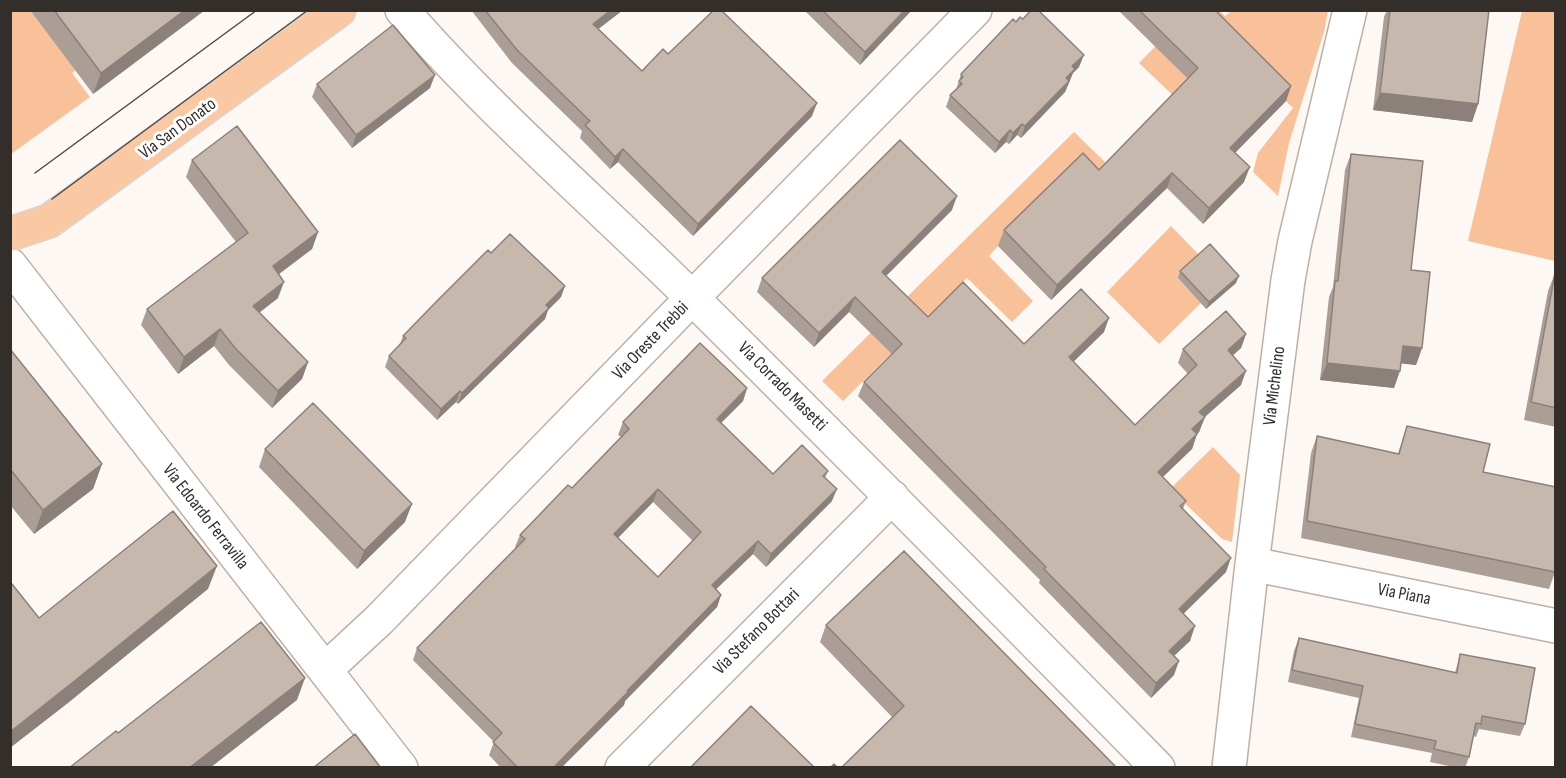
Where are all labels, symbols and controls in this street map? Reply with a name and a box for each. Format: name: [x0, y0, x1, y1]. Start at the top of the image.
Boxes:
street label: Via San Donato: [135, 94, 221, 164]
street label: Via Oreste Trebbi: [608, 297, 694, 385]
street label: Via Corrado Masetti: [733, 338, 831, 436]
street label: Via Michelino: [1259, 345, 1291, 427]
street label: Via Edoardo Ferravilla: [157, 460, 253, 574]
street label: Via Piana: [1376, 579, 1432, 611]
street label: Via Stefano Bottari: [709, 584, 805, 680]

